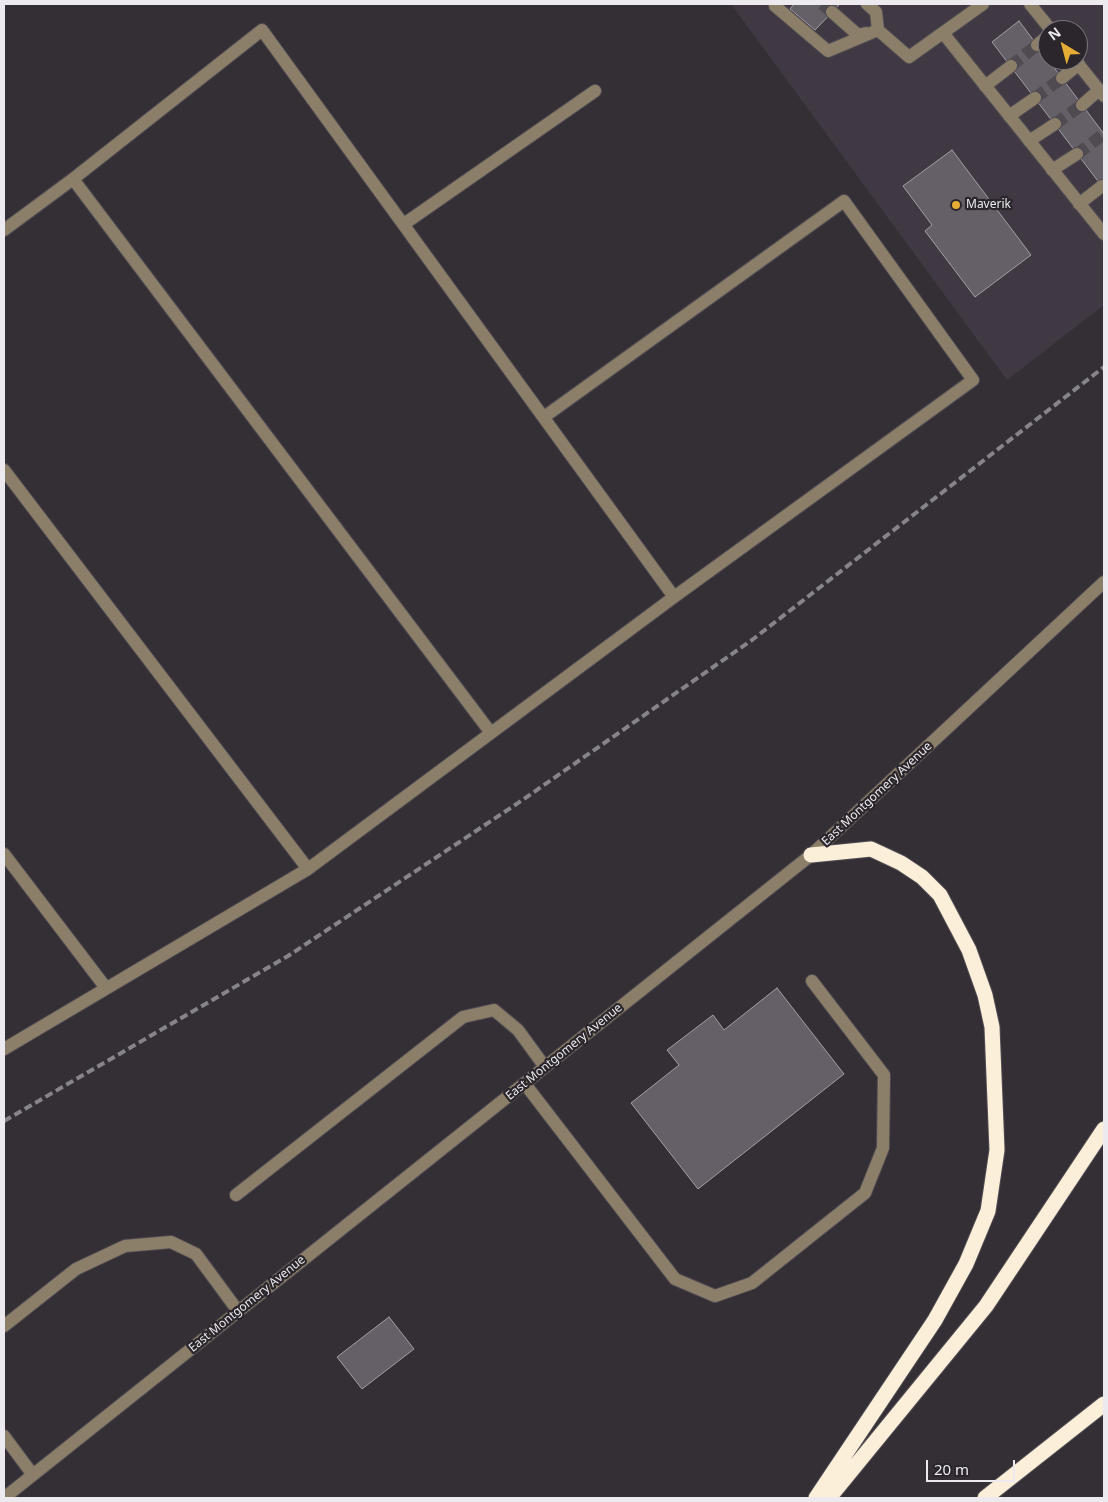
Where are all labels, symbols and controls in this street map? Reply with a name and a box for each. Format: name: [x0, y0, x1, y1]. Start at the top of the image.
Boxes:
north arrow: [1038, 20, 1088, 70]
text: N: [1044, 22, 1065, 44]
place label: Maverik: [966, 198, 1011, 212]
marker: Maverik: [950, 199, 962, 211]
street label: East Montgomery Avenue: [819, 739, 935, 849]
street label: East Montgomery Avenue: [503, 1001, 625, 1103]
street label: East Montgomery Avenue: [186, 1253, 308, 1355]
scale bar: [928, 1450, 1017, 1482]
text: 20 m: [934, 1459, 969, 1479]

